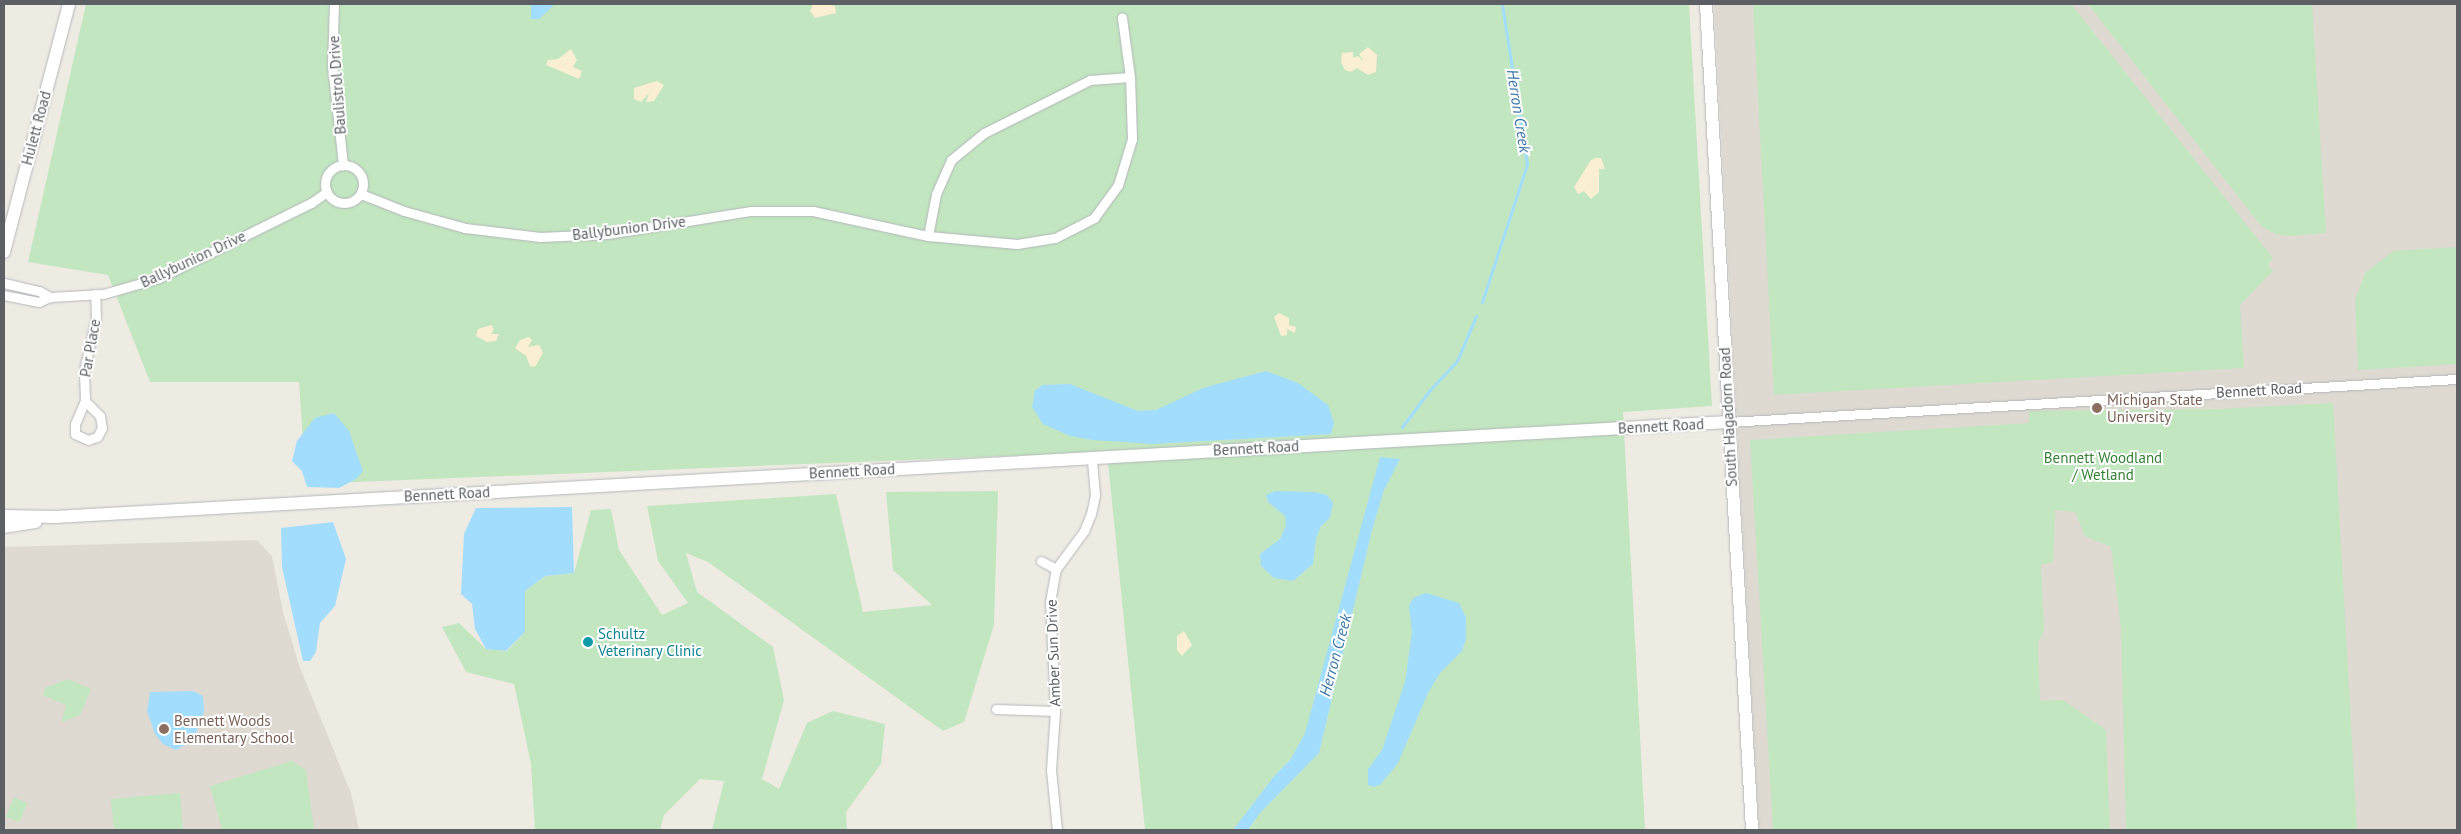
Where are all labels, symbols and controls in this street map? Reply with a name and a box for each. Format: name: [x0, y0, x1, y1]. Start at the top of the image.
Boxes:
street label: Baulistrol Drive: [325, 35, 349, 135]
water label: Herron Creek: [1503, 68, 1535, 154]
street label: Hulett Road: [17, 89, 55, 167]
street label: Ballybunion Drive: [571, 212, 687, 244]
street label: Ballybunion Drive: [137, 227, 249, 291]
street label: Par Place: [76, 318, 104, 378]
street label: South Hagadorn Road: [1715, 347, 1741, 487]
street label: Bennett Road: [2215, 379, 2303, 401]
place label: Michigan State University: [2107, 390, 2203, 425]
marker: Michigan State University: [2091, 402, 2103, 414]
street label: Bennett Road: [1617, 415, 1705, 437]
street label: Bennett Road: [1212, 437, 1300, 459]
park label: Bennett Woodland / Wetland: [2044, 448, 2162, 483]
street label: Bennett Road: [808, 460, 896, 482]
street label: Bennett Road: [403, 483, 491, 505]
street label: Amber Sun Drive: [1042, 599, 1064, 707]
water label: Herron Creek: [1315, 612, 1355, 698]
place label: Schultz Veterinary Clinic: [598, 624, 703, 659]
marker: Schultz Veterinary Clinic: [582, 636, 594, 648]
place label: Bennett Woods Elementary School: [174, 711, 294, 746]
marker: Bennett Woods Elementary School: [158, 723, 170, 735]

